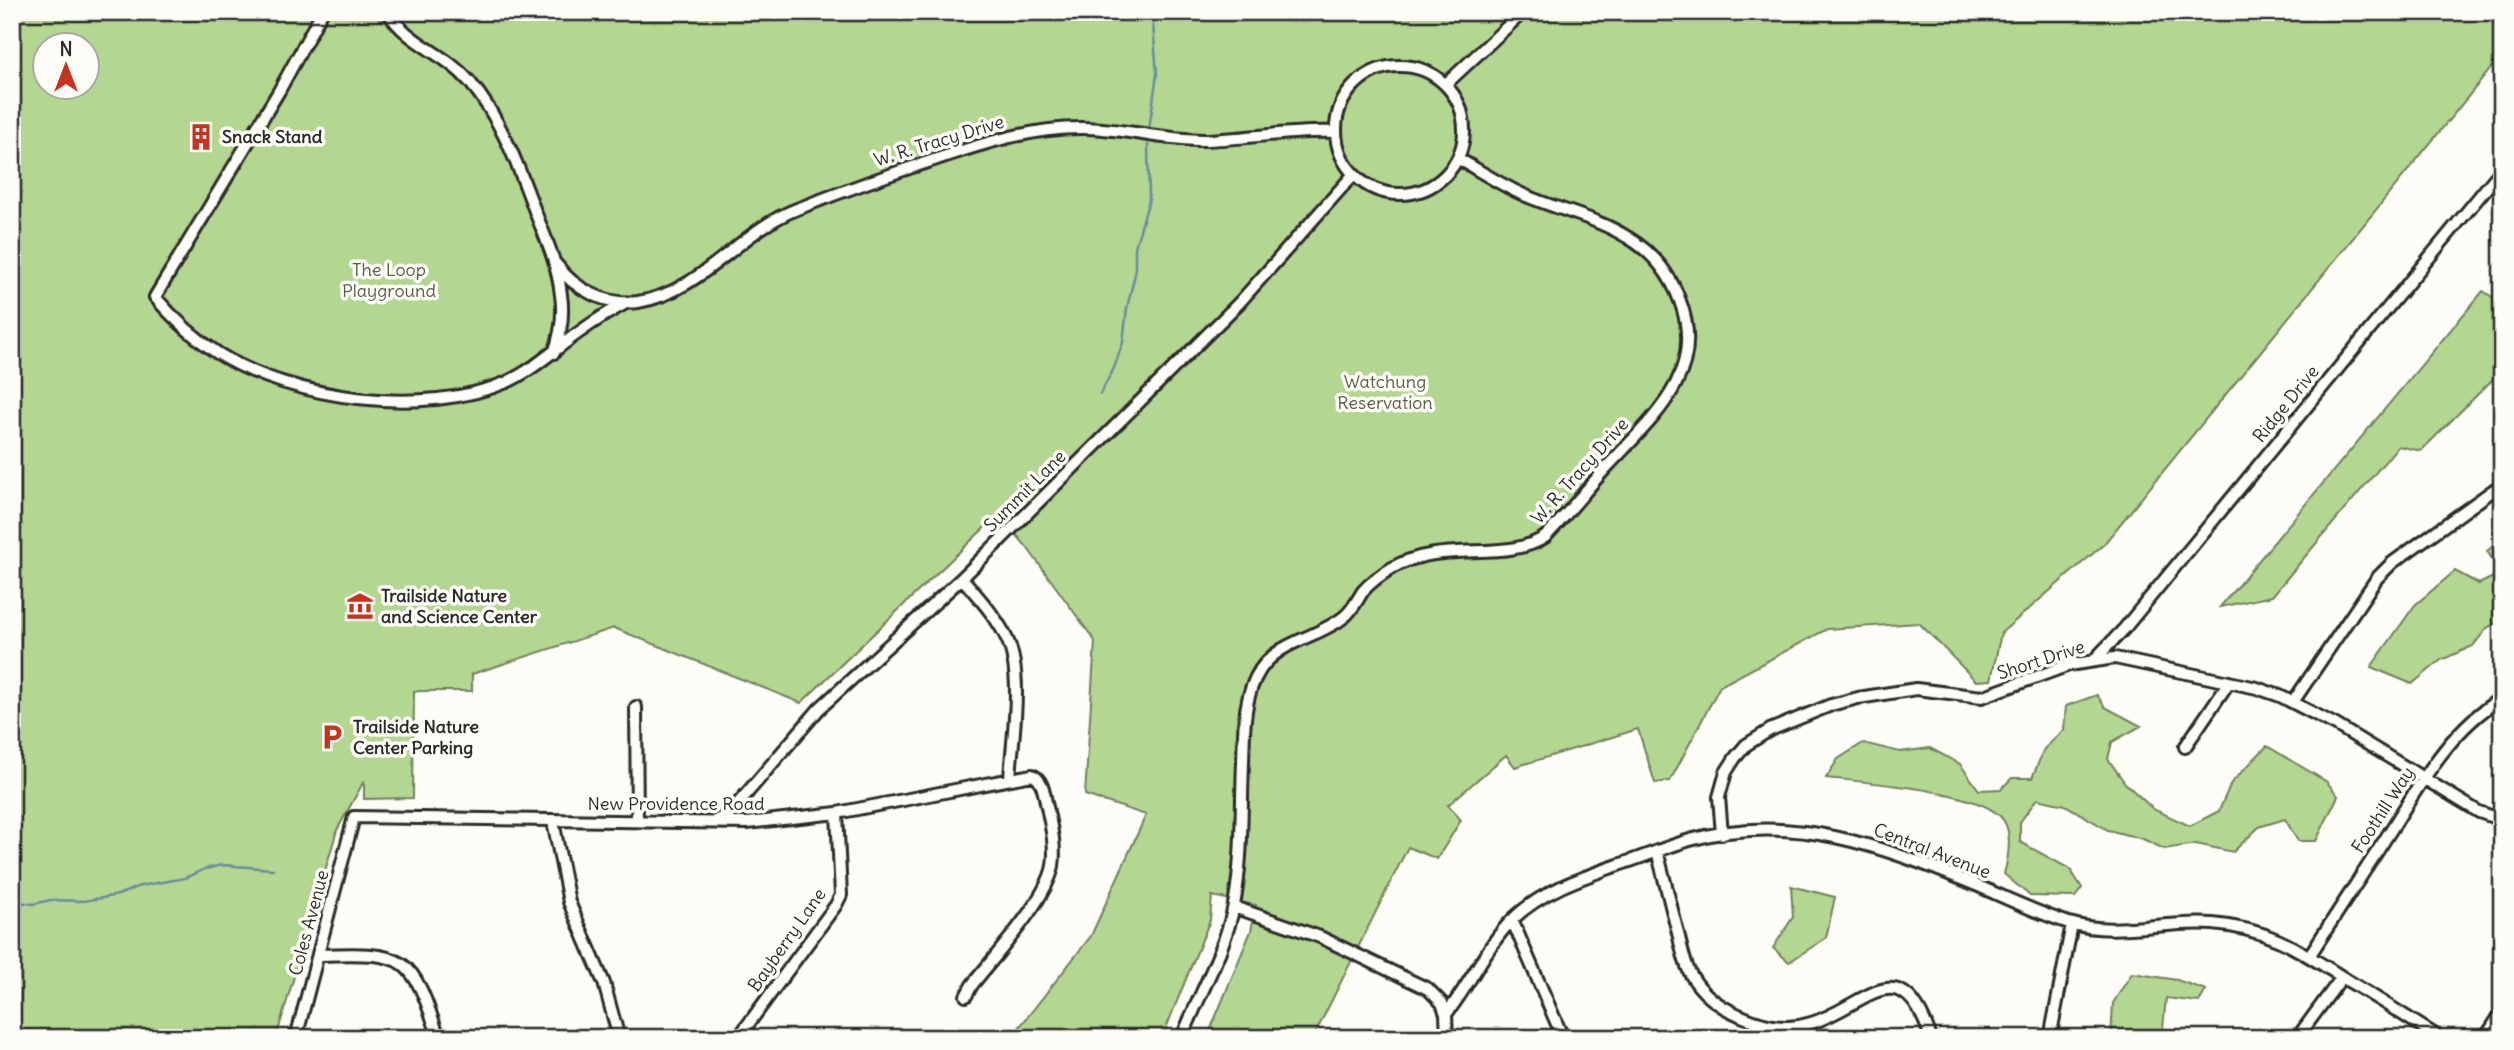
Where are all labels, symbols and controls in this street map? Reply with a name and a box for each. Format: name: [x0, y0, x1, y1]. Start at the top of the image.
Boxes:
north arrow: [32, 32, 102, 102]
text: N: [59, 37, 73, 61]
street label: W. R. Tracy Drive: [871, 110, 1007, 171]
building icon: Snack Stand: [186, 122, 216, 152]
place label: Snack Stand: [222, 125, 323, 148]
park label: The Loop Playground: [342, 258, 436, 302]
street label: Ridge Drive: [2248, 360, 2324, 447]
park label: Watchung Reservation: [1337, 370, 1433, 414]
street label: W. R. Tracy Drive: [1526, 413, 1633, 528]
street label: Summit Lane: [979, 445, 1070, 536]
place label: Trailside Nature and Science Center: [381, 584, 538, 628]
museum icon: Trailside Nature and Science Center: [345, 591, 375, 621]
street label: Short Drive: [1994, 635, 2088, 684]
place label: Trailside Nature Center Parking: [353, 715, 479, 759]
parking icon: Trailside Nature Center Parking: [317, 722, 347, 752]
street label: Foothill Way: [2346, 762, 2419, 857]
street label: New Providence Road: [588, 792, 765, 815]
street label: Central Avenue: [1870, 818, 1994, 883]
street label: Coles Avenue: [283, 868, 334, 978]
street label: Bayberry Lane: [742, 884, 831, 996]

